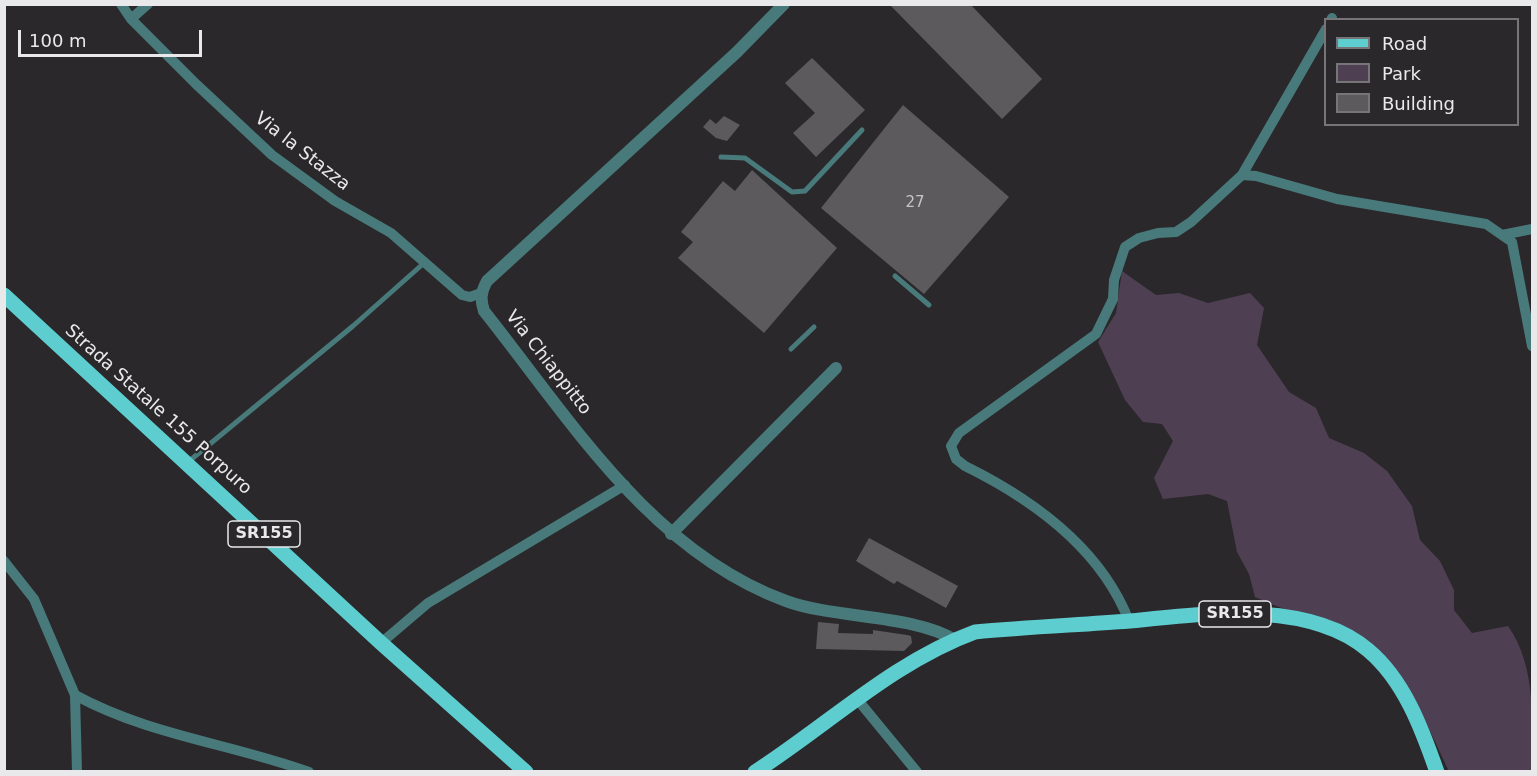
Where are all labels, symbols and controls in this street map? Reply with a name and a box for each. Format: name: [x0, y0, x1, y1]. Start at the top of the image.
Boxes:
scale bar: [21, 18, 206, 56]
legend: [1324, 18, 1519, 126]
text: 100 m: [29, 30, 87, 51]
text: Road: [1382, 33, 1427, 54]
text: Park: [1382, 63, 1421, 84]
text: Building: [1382, 93, 1455, 114]
street label: Via la Stazza: [250, 108, 354, 196]
house number: 27: [905, 194, 925, 212]
street label: Via Chiappitto: [500, 306, 596, 420]
street label: Strada Statale 155 Porpuro: [60, 320, 256, 500]
road number: SR155: [228, 521, 300, 547]
road number: SR155: [1199, 601, 1271, 627]

